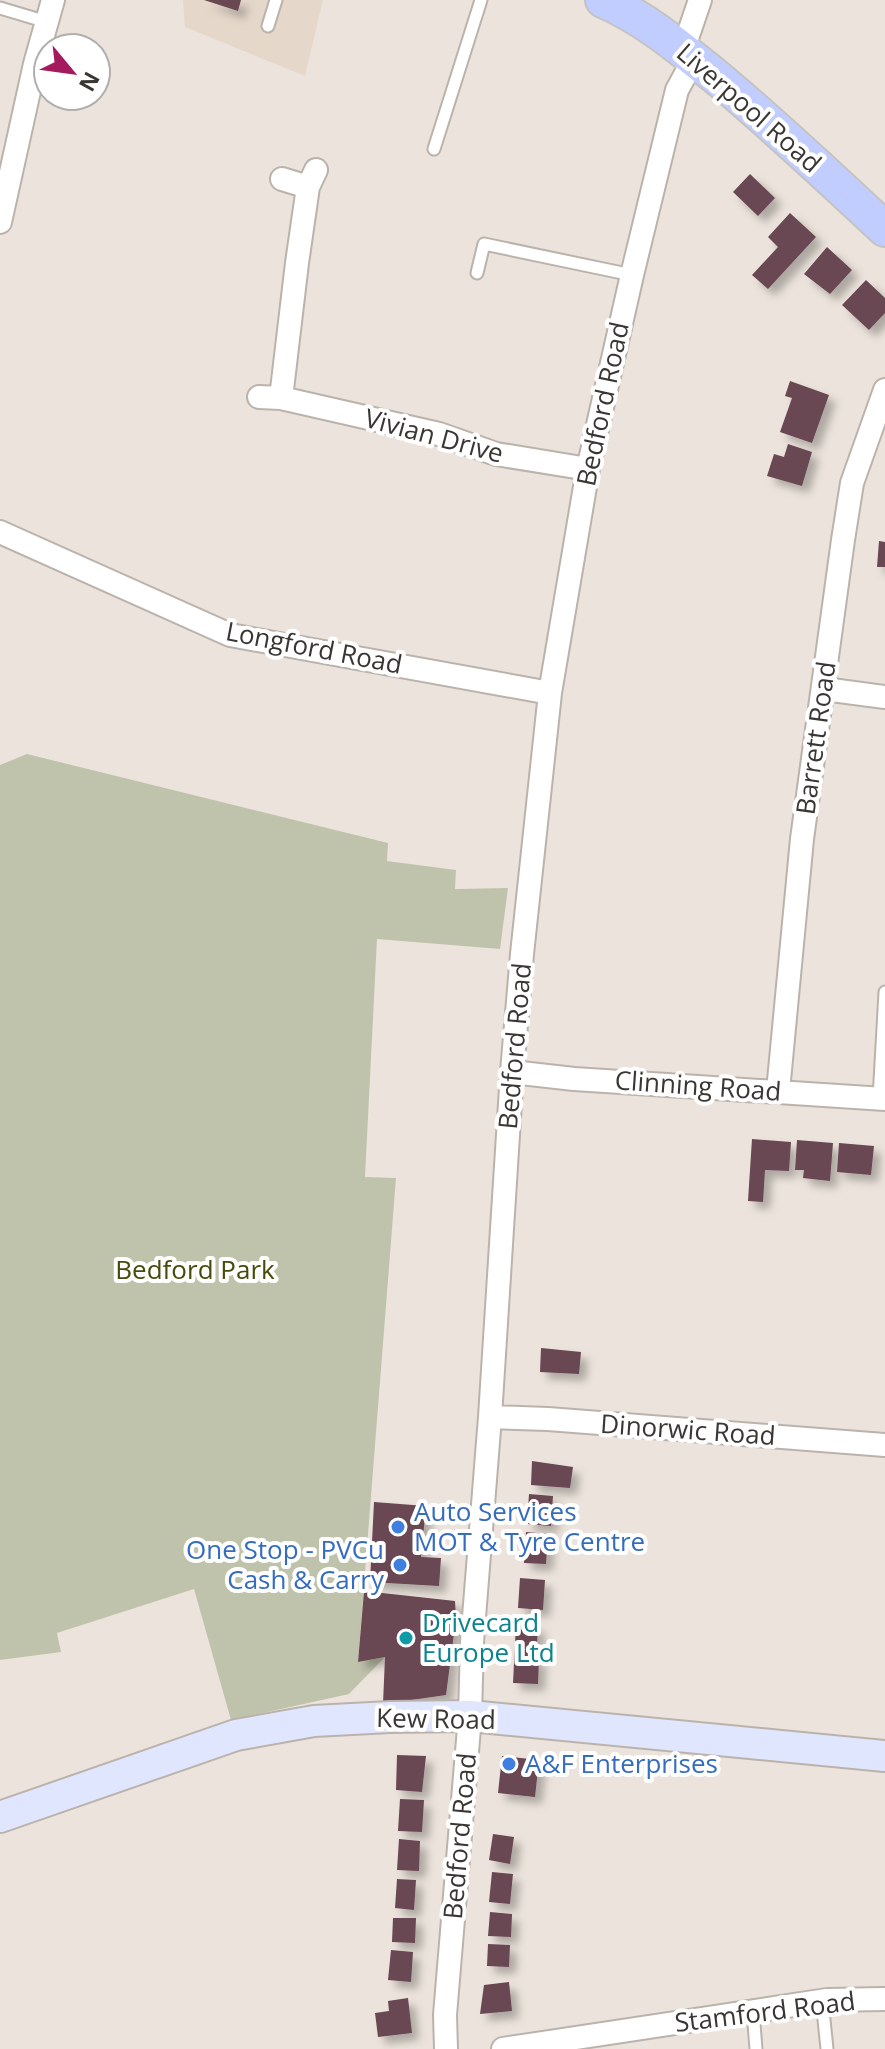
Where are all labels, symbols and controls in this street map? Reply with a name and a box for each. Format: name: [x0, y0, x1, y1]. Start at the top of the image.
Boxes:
north arrow: [32, 32, 112, 112]
street label: Liverpool Road: [670, 34, 830, 180]
text: N: [73, 67, 108, 97]
street label: Bedford Road: [567, 318, 637, 489]
street label: Vivian Drive: [361, 399, 508, 471]
street label: Longford Road: [223, 612, 405, 682]
street label: Barrett Road: [786, 659, 844, 817]
street label: Bedford Road: [489, 961, 539, 1131]
street label: Clinning Road: [614, 1061, 783, 1109]
park label: Bedford Park: [115, 1251, 275, 1287]
street label: Dinorwic Road: [599, 1405, 777, 1453]
place label: Auto Services MOT & Tyre Centre: [414, 1493, 645, 1559]
marker: Auto Services MOT & Tyre Centre: [389, 1518, 407, 1536]
place label: One Stop - PVCu Cash & Carry: [186, 1531, 385, 1597]
marker: One Stop - PVCu Cash & Carry: [391, 1556, 409, 1574]
place label: Drivecard Europe Ltd: [422, 1604, 555, 1670]
marker: Drivecard Europe Ltd: [397, 1629, 415, 1647]
street label: Kew Road: [376, 1699, 496, 1737]
place label: A&F Enterprises: [525, 1745, 718, 1781]
street label: Bedford Road: [434, 1751, 484, 1921]
marker: A&F Enterprises: [500, 1755, 518, 1773]
street label: Stamford Road: [672, 1982, 857, 2040]

